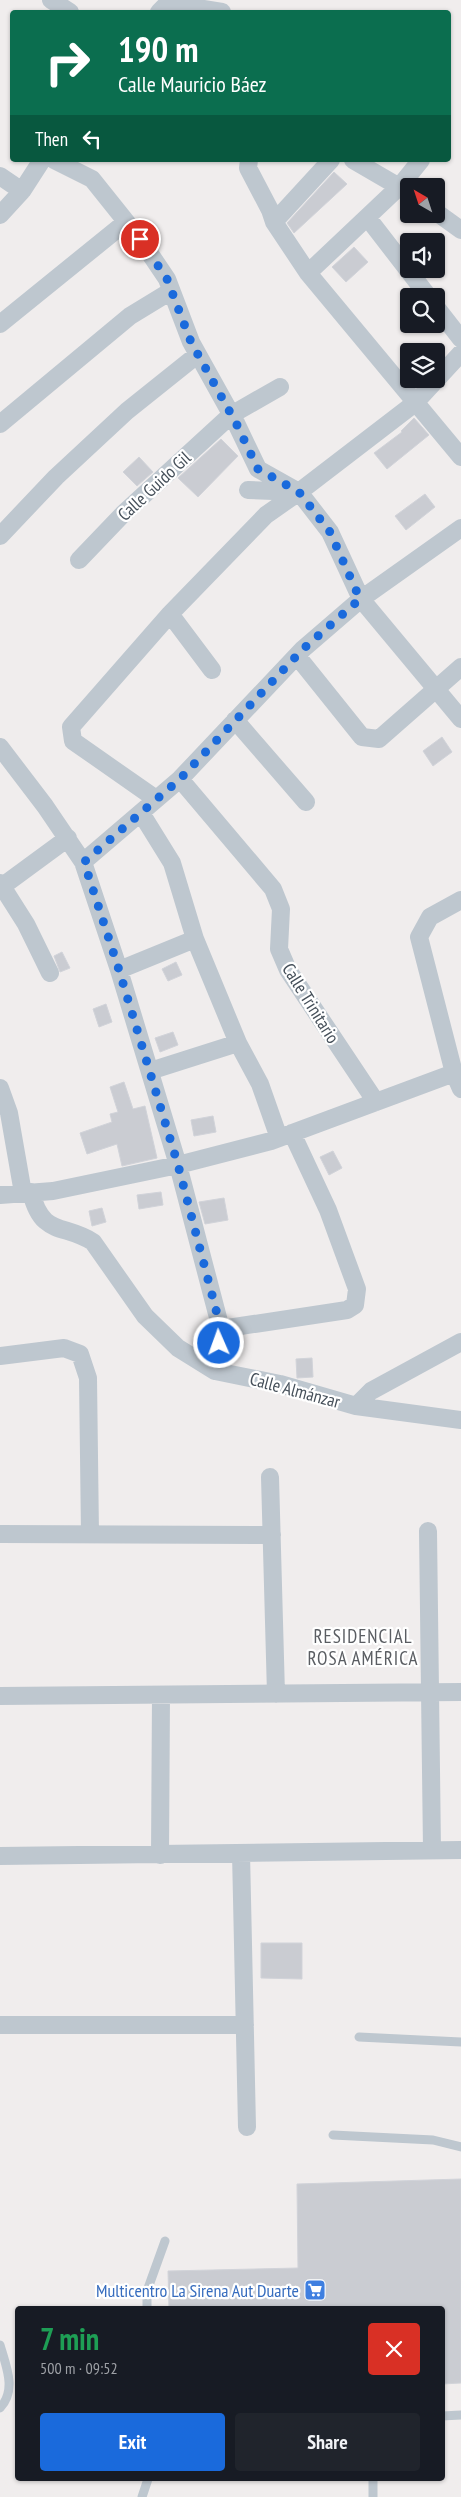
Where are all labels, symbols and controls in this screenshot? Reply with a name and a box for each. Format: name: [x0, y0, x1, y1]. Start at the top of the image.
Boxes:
text: 190 m: [118, 26, 199, 72]
icon: right: [35, 30, 100, 95]
text: Calle Mauricio Báez: [118, 70, 267, 98]
icon: left: [78, 125, 106, 153]
text: Then: [35, 127, 68, 151]
north arrow: [400, 178, 445, 222]
map controls: [400, 178, 445, 388]
pin: [119, 218, 161, 260]
icon: arrive: [126, 225, 154, 253]
button: sound: [400, 233, 445, 278]
button: search: [400, 288, 445, 333]
button: layers: [400, 343, 445, 388]
street label: Calle Guido Gil: [113, 446, 196, 526]
street label: Calle Trinitario: [277, 959, 345, 1048]
position arrow: [192, 1316, 244, 1368]
street label: Calle Almánzar: [247, 1367, 343, 1413]
district label: RESIDENCIAL ROSA AMÉRICA: [307, 1624, 419, 1670]
supermarket icon: Multicentro La Sirena Aut Duarte: [303, 2278, 327, 2302]
place label: Multicentro La Sirena Aut Duarte: [96, 2279, 299, 2302]
text: 7 min: [40, 2319, 99, 2358]
button: close: [368, 2323, 420, 2375]
text: 500 m · 09:52: [40, 2358, 118, 2378]
button: Exit: [40, 2413, 225, 2471]
button: Share: [235, 2413, 420, 2471]

